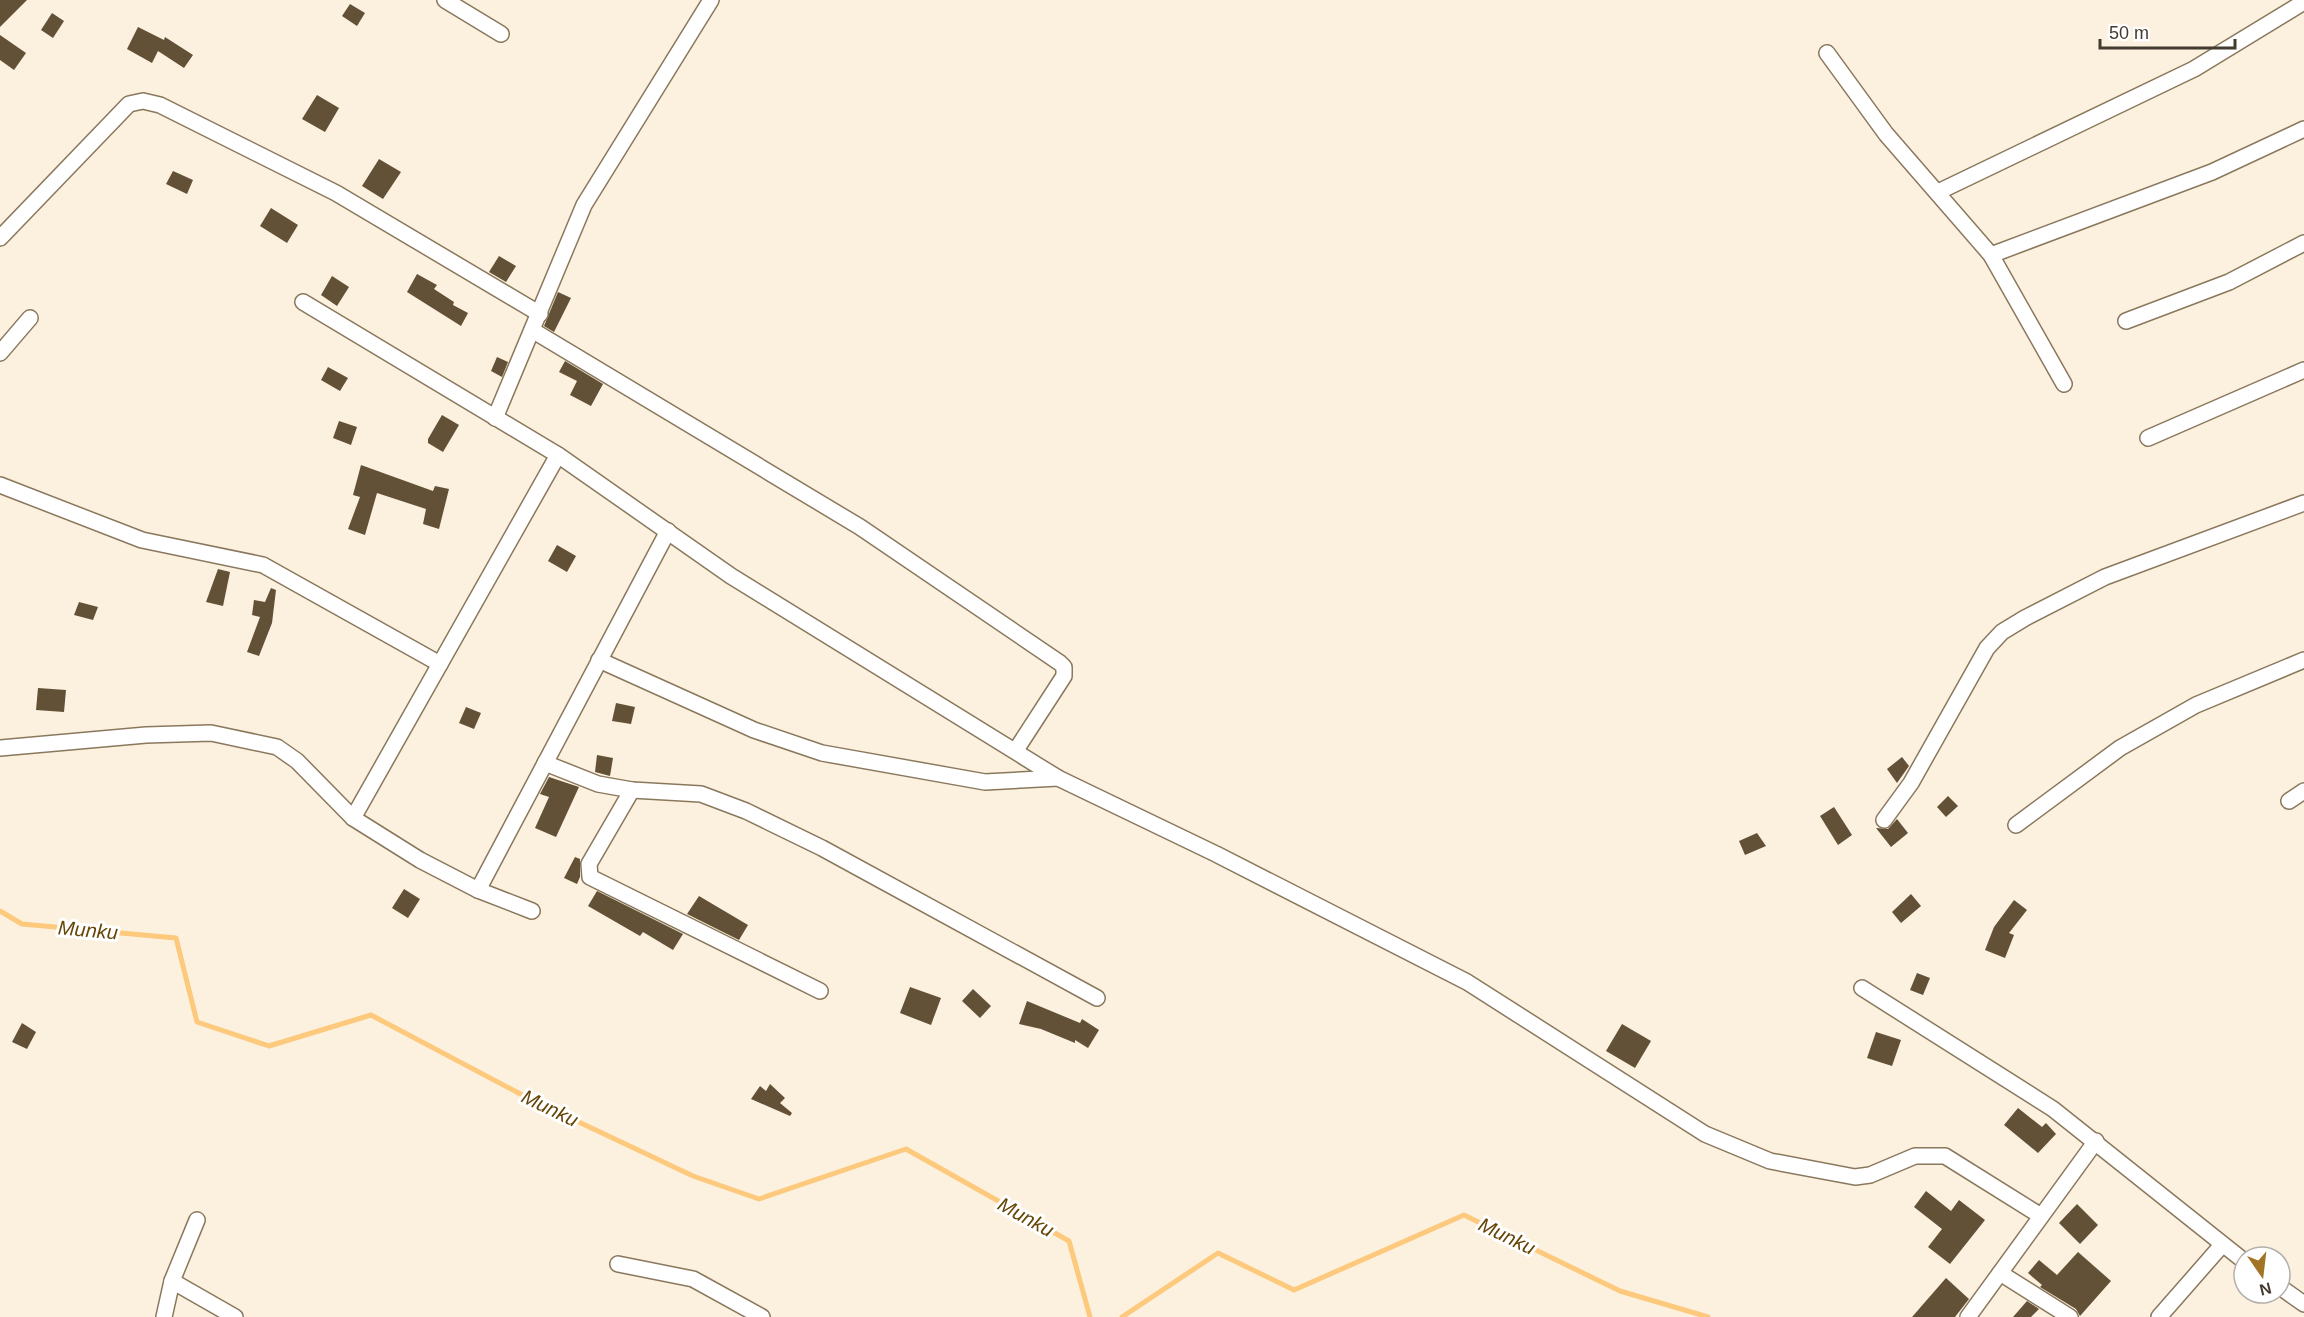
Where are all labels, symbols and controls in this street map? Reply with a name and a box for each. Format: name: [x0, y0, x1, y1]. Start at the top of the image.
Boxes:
scale bar: [2100, 12, 2235, 50]
text: 50 m: [2109, 23, 2149, 43]
water label: Munku: [57, 916, 119, 944]
water label: Munku: [518, 1085, 582, 1131]
water label: Munku: [994, 1193, 1058, 1241]
water label: Munku: [1475, 1213, 1539, 1259]
north arrow: [2232, 1245, 2292, 1305]
text: N: [2258, 1279, 2273, 1299]

